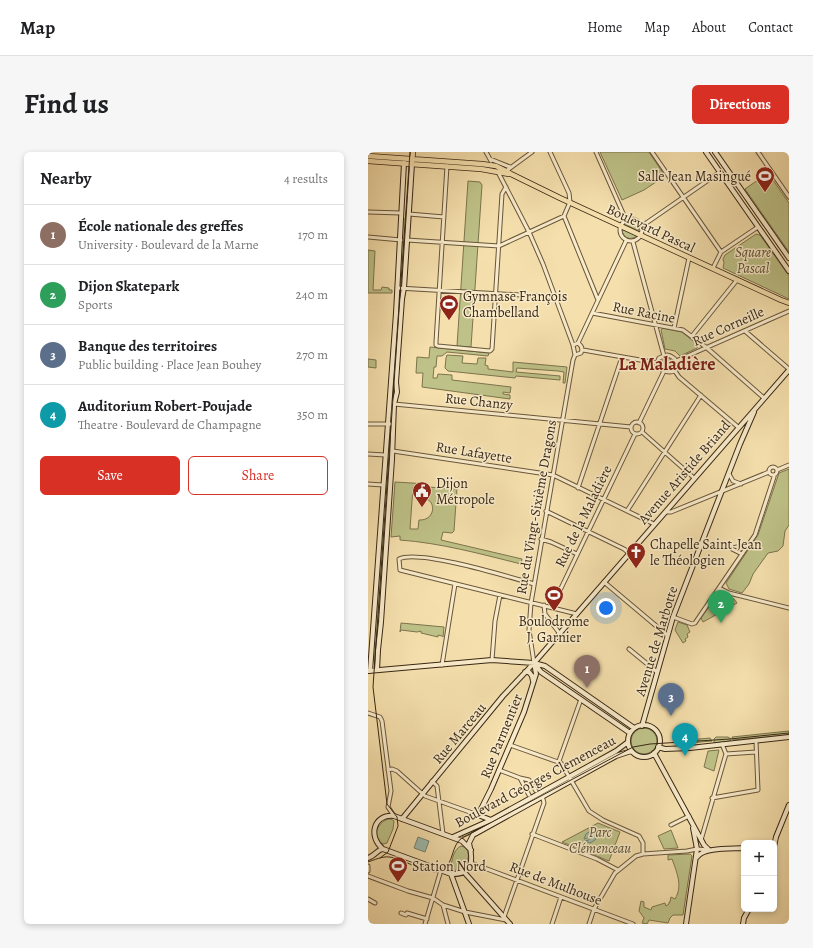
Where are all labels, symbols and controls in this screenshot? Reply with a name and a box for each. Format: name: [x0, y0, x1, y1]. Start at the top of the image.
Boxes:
text: Map: [20, 15, 55, 41]
text: Home: [587, 18, 622, 37]
text: Map: [644, 18, 670, 37]
text: About: [692, 18, 726, 37]
text: Contact: [748, 18, 793, 37]
text: Find us: [24, 85, 109, 123]
button: Directions: [692, 85, 789, 124]
sports icon: Salle Jean Masingué: [754, 165, 776, 193]
text: Nearby: [40, 167, 91, 190]
place label: Salle Jean Masingué: [638, 167, 751, 186]
text: 4 results: [284, 170, 328, 187]
street label: Boulevard Pascal: [603, 200, 699, 258]
text: École nationale des greffes: [78, 216, 243, 236]
text: 1: [51, 226, 55, 243]
text: 170 m: [298, 226, 328, 243]
text: University · Boulevard de la Marne: [78, 236, 259, 253]
park label: Square Pascal: [735, 243, 771, 278]
text: Dijon Skatepark: [78, 276, 179, 296]
text: 2: [50, 286, 56, 303]
text: 240 m: [296, 286, 328, 303]
place label: Gymnase François Chambelland: [463, 287, 567, 322]
sports icon: Gymnase François Chambelland: [438, 293, 460, 321]
text: Sports: [78, 296, 113, 313]
street label: Rue Racine: [611, 297, 677, 328]
street label: Rue Corneille: [689, 302, 767, 351]
text: Banque des territoires: [78, 336, 217, 356]
text: 3: [50, 346, 56, 363]
text: 270 m: [296, 346, 328, 363]
district label: La Maladière: [618, 352, 716, 376]
text: Public building · Place Jean Bouhey: [78, 356, 261, 373]
street label: Rue Chanzy: [444, 389, 514, 415]
text: Auditorium Robert-Poujade: [78, 396, 252, 416]
text: 4: [50, 406, 56, 423]
text: 350 m: [297, 406, 328, 423]
text: Theatre · Boulevard de Champagne: [78, 416, 261, 433]
street label: Avenue Aristide Briand: [633, 416, 735, 529]
street label: Rue du Vingt-Sixième Dragons: [512, 418, 561, 596]
street label: Rue Lafayette: [434, 437, 513, 468]
button: Save: [40, 456, 180, 495]
button: Share: [188, 456, 328, 495]
street label: Rue de la Maladière: [550, 462, 616, 570]
place label: Dijon Métropole: [436, 474, 495, 509]
public building icon: Dijon Métropole: [411, 480, 433, 508]
place label: Chapelle Saint-Jean le Théologien: [650, 535, 762, 570]
church icon: Chapelle Saint-Jean le Théologien: [625, 541, 647, 569]
sports icon: Boulodrome J. Garnier: [543, 584, 565, 612]
street label: Avenue de Marbotte: [630, 584, 682, 700]
pin: 2: [708, 590, 734, 623]
your location: [596, 598, 616, 618]
place label: Boulodrome J. Garnier: [519, 612, 589, 647]
pin: 1: [574, 655, 600, 688]
pin: 3: [658, 683, 684, 716]
street label: Rue Parmentier: [476, 690, 527, 781]
street label: Rue Marceau: [428, 698, 491, 768]
pin: 4: [672, 723, 698, 756]
street label: Boulevard Georges Clemenceau: [451, 731, 620, 832]
park label: Parc Clémenceau: [569, 823, 631, 858]
map controls: [741, 840, 777, 912]
button: +: [741, 840, 777, 876]
sports icon: Station Nord: [387, 855, 409, 883]
place label: Station Nord: [412, 857, 487, 876]
street label: Rue de Mulhouse: [507, 857, 605, 910]
button: −: [741, 876, 777, 912]

